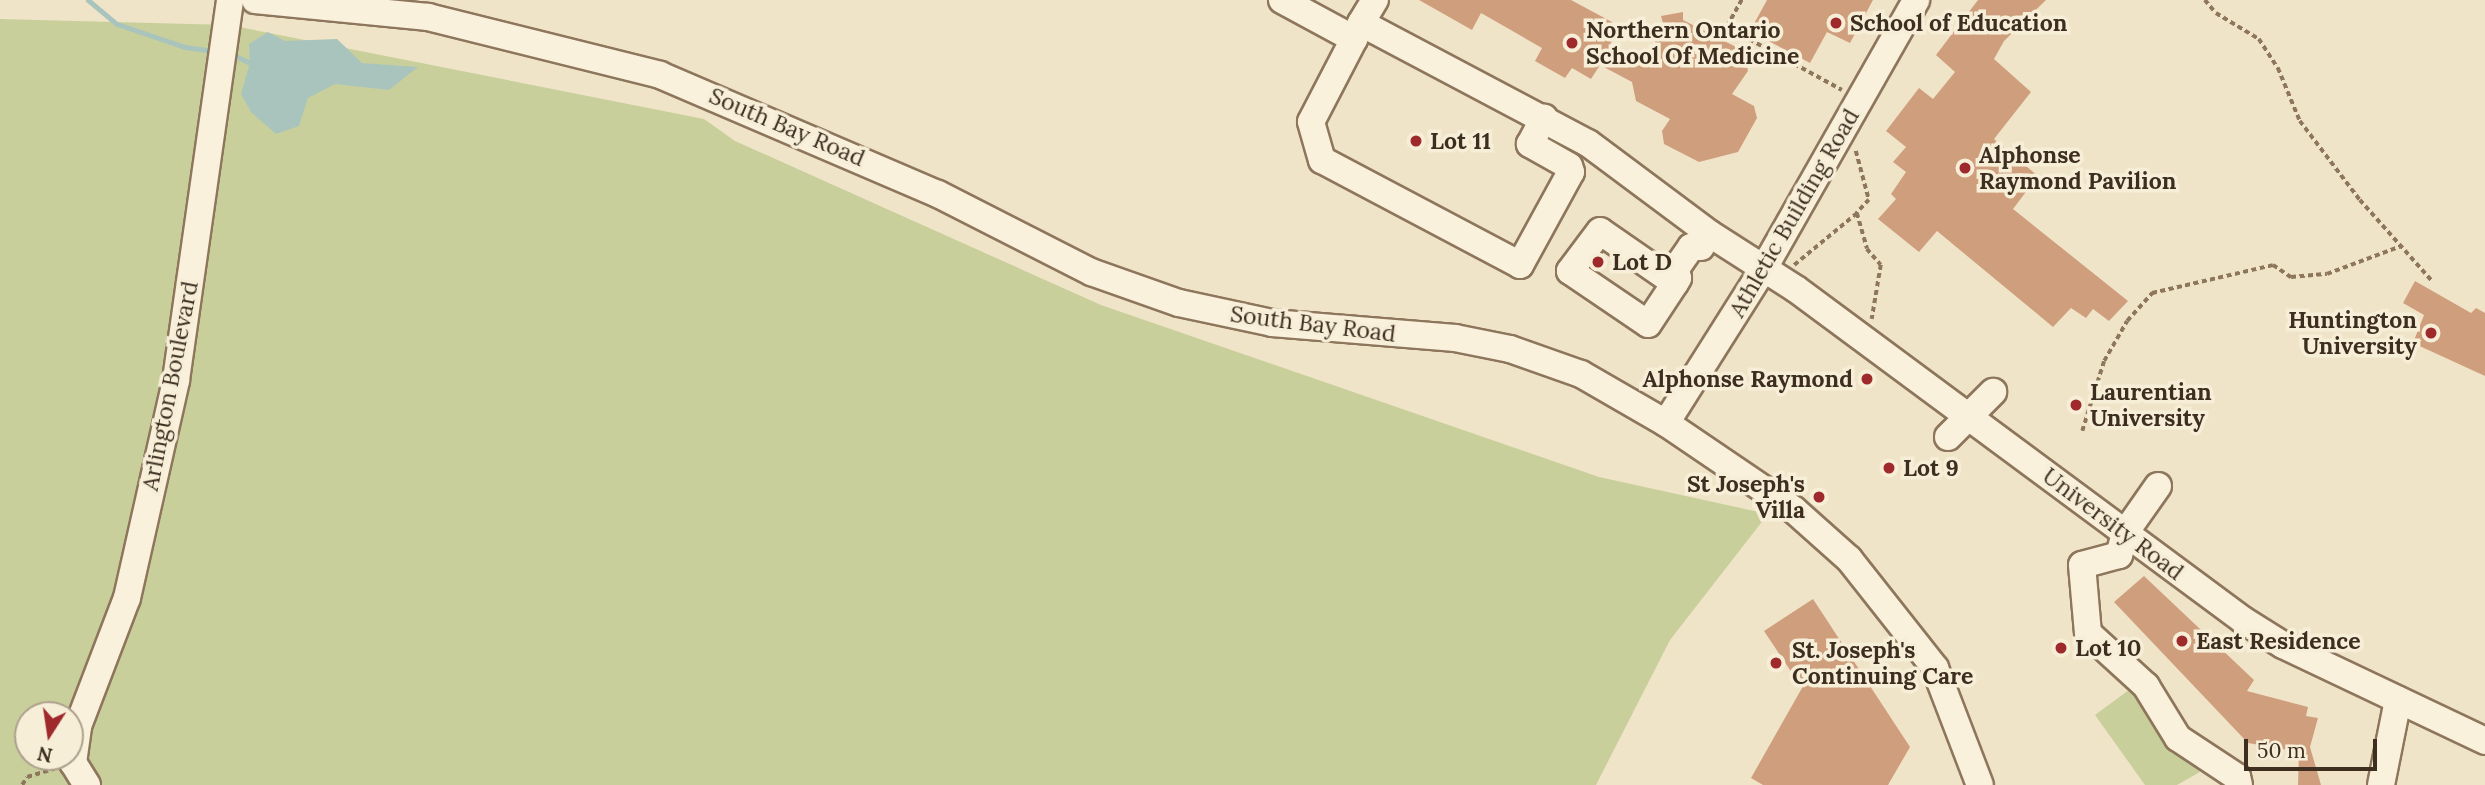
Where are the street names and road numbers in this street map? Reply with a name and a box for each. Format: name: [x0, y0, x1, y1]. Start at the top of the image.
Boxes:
street label: South Bay Road: [705, 82, 869, 172]
street label: Athletic Building Road: [1723, 104, 1865, 322]
street label: Arlington Boulevard: [136, 279, 204, 493]
street label: South Bay Road: [1229, 300, 1397, 348]
street label: University Road: [2037, 462, 2189, 586]

